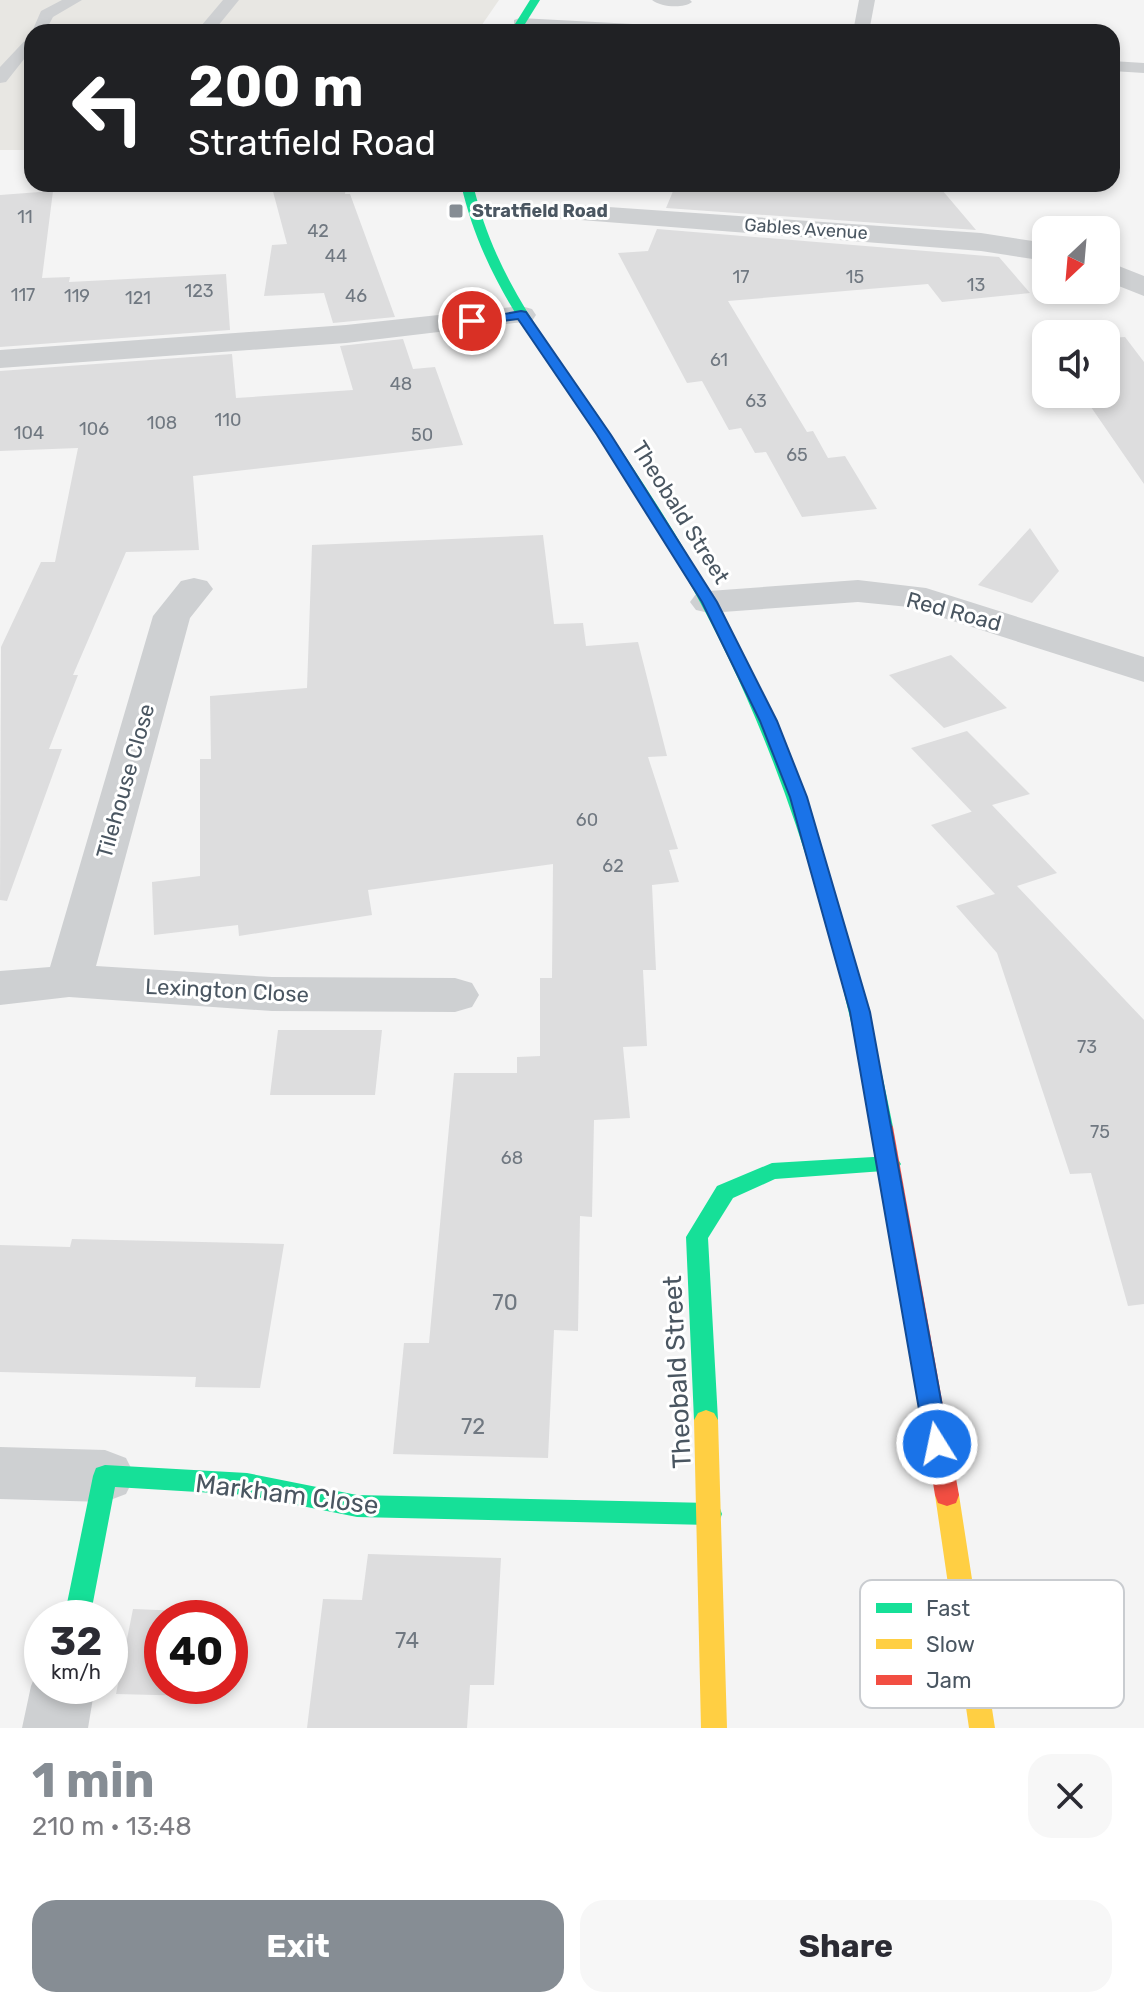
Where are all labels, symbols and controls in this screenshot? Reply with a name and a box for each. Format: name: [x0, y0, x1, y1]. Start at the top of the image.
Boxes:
text: 200 m: [188, 54, 364, 120]
icon: left: [56, 56, 160, 160]
text: Stratfield Road: [188, 121, 436, 164]
place label: Stratfield Road: [472, 200, 608, 222]
marker: Stratfield Road: [447, 202, 465, 220]
house number: 11: [17, 206, 33, 228]
street label: Gables Avenue: [744, 214, 868, 244]
north arrow: [1032, 216, 1120, 304]
map controls: [1032, 216, 1120, 408]
house number: 42: [307, 220, 329, 242]
house number: 44: [325, 245, 347, 267]
house number: 17: [733, 266, 749, 288]
house number: 15: [846, 266, 864, 288]
house number: 13: [967, 274, 985, 296]
house number: 123: [184, 280, 214, 302]
house number: 117: [11, 284, 35, 306]
house number: 119: [64, 285, 90, 307]
house number: 46: [345, 285, 367, 307]
house number: 121: [125, 287, 151, 309]
pin: [438, 287, 506, 355]
icon: arrive: [450, 299, 494, 343]
button: sound: [1032, 320, 1120, 408]
house number: 61: [710, 349, 728, 371]
house number: 48: [390, 373, 412, 395]
house number: 63: [745, 390, 767, 412]
house number: 110: [215, 409, 241, 431]
house number: 108: [147, 412, 177, 434]
house number: 106: [79, 418, 109, 440]
house number: 104: [14, 422, 44, 444]
house number: 50: [411, 424, 433, 446]
street label: Theobald Street: [626, 436, 736, 589]
house number: 65: [786, 444, 808, 466]
street label: Red Road: [903, 586, 1004, 637]
street label: Tilehouse Close: [90, 700, 161, 862]
house number: 60: [576, 809, 598, 831]
house number: 62: [602, 855, 624, 877]
street label: Lexington Close: [144, 973, 310, 1008]
house number: 73: [1077, 1036, 1097, 1058]
house number: 75: [1090, 1121, 1110, 1143]
house number: 68: [501, 1147, 523, 1169]
street label: Theobald Street: [657, 1275, 698, 1469]
house number: 70: [492, 1289, 518, 1316]
position arrow: [895, 1402, 979, 1486]
house number: 72: [461, 1413, 485, 1440]
street label: Markham Close: [194, 1468, 380, 1521]
legend: [860, 1580, 1124, 1708]
text: Fast: [926, 1595, 971, 1622]
speed limit sign: 40: [144, 1600, 248, 1704]
text: 32: [50, 1618, 102, 1665]
house number: 74: [395, 1627, 419, 1654]
text: Slow: [926, 1631, 975, 1658]
text: km/h: [51, 1660, 101, 1684]
text: Jam: [926, 1667, 972, 1694]
text: 1 min: [32, 1752, 155, 1809]
button: close: [1028, 1754, 1112, 1838]
text: 210 m · 13:48: [32, 1811, 192, 1842]
button: Exit: [32, 1900, 564, 1992]
button: Share: [580, 1900, 1112, 1992]

